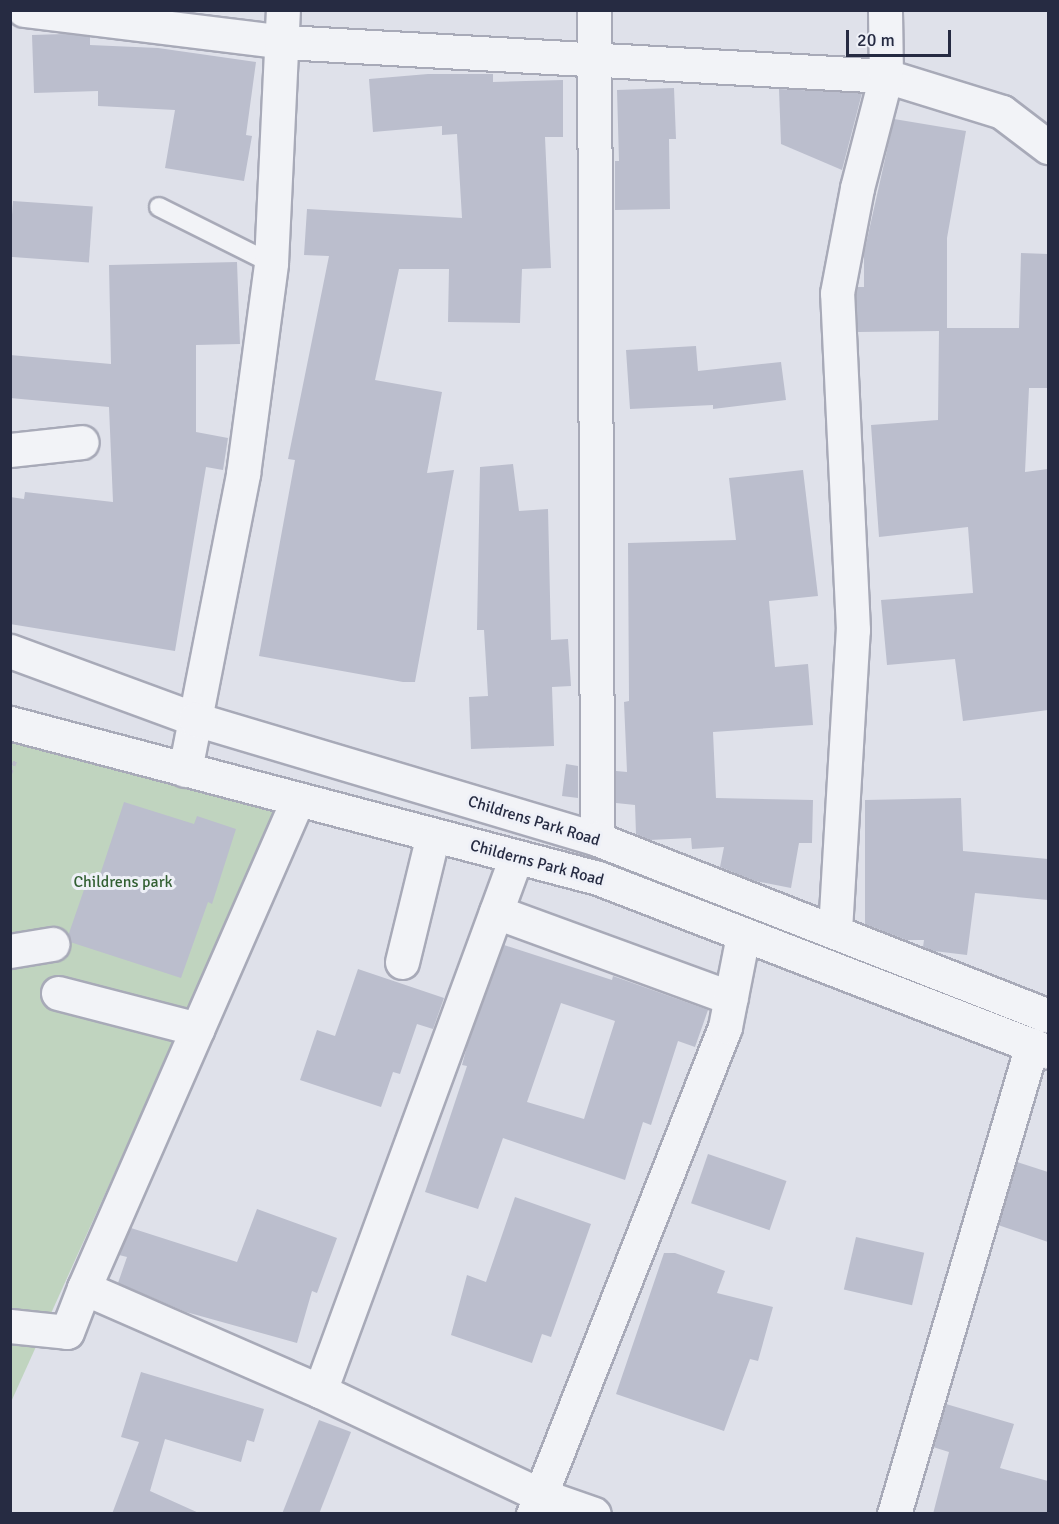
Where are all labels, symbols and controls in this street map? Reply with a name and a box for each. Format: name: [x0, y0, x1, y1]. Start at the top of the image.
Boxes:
scale bar: [849, 18, 954, 56]
text: 20 m: [857, 29, 895, 51]
street label: Childrens Park Road: [466, 792, 602, 850]
street label: Childerns Park Road: [468, 836, 606, 890]
park label: Childrens park: [73, 872, 173, 892]

